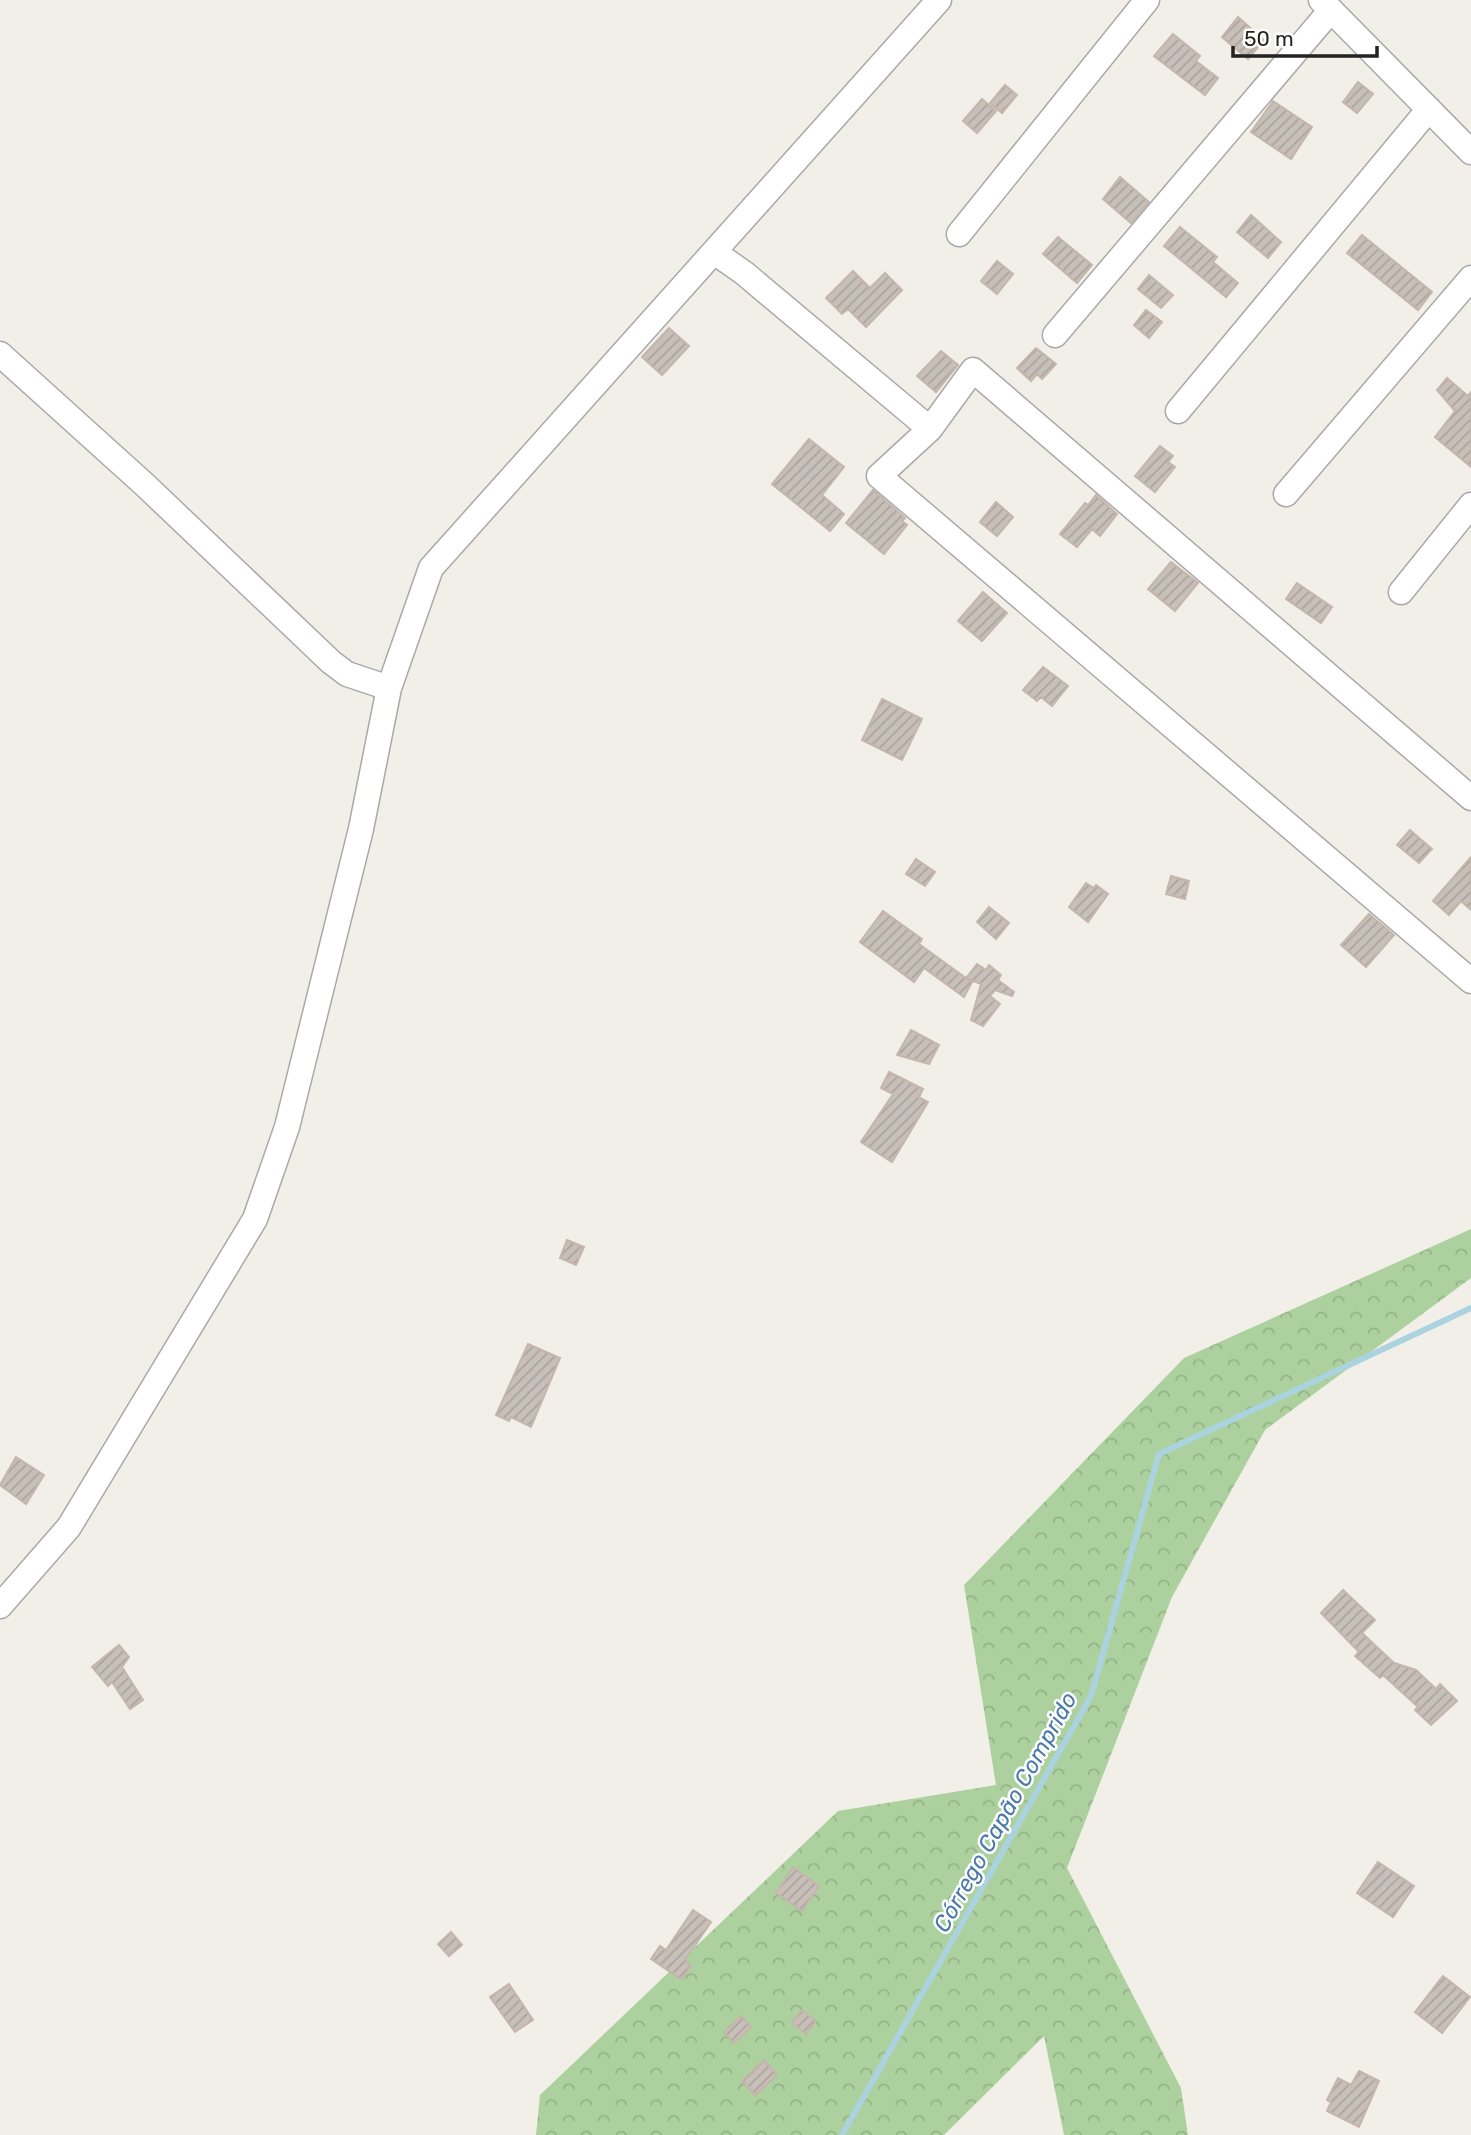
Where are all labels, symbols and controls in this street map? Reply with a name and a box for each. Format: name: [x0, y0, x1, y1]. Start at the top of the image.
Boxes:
scale bar: [1233, 14, 1376, 58]
text: 50 m: [1244, 26, 1294, 51]
water label: Córrego Capão Comprido: [927, 1687, 1083, 1937]

